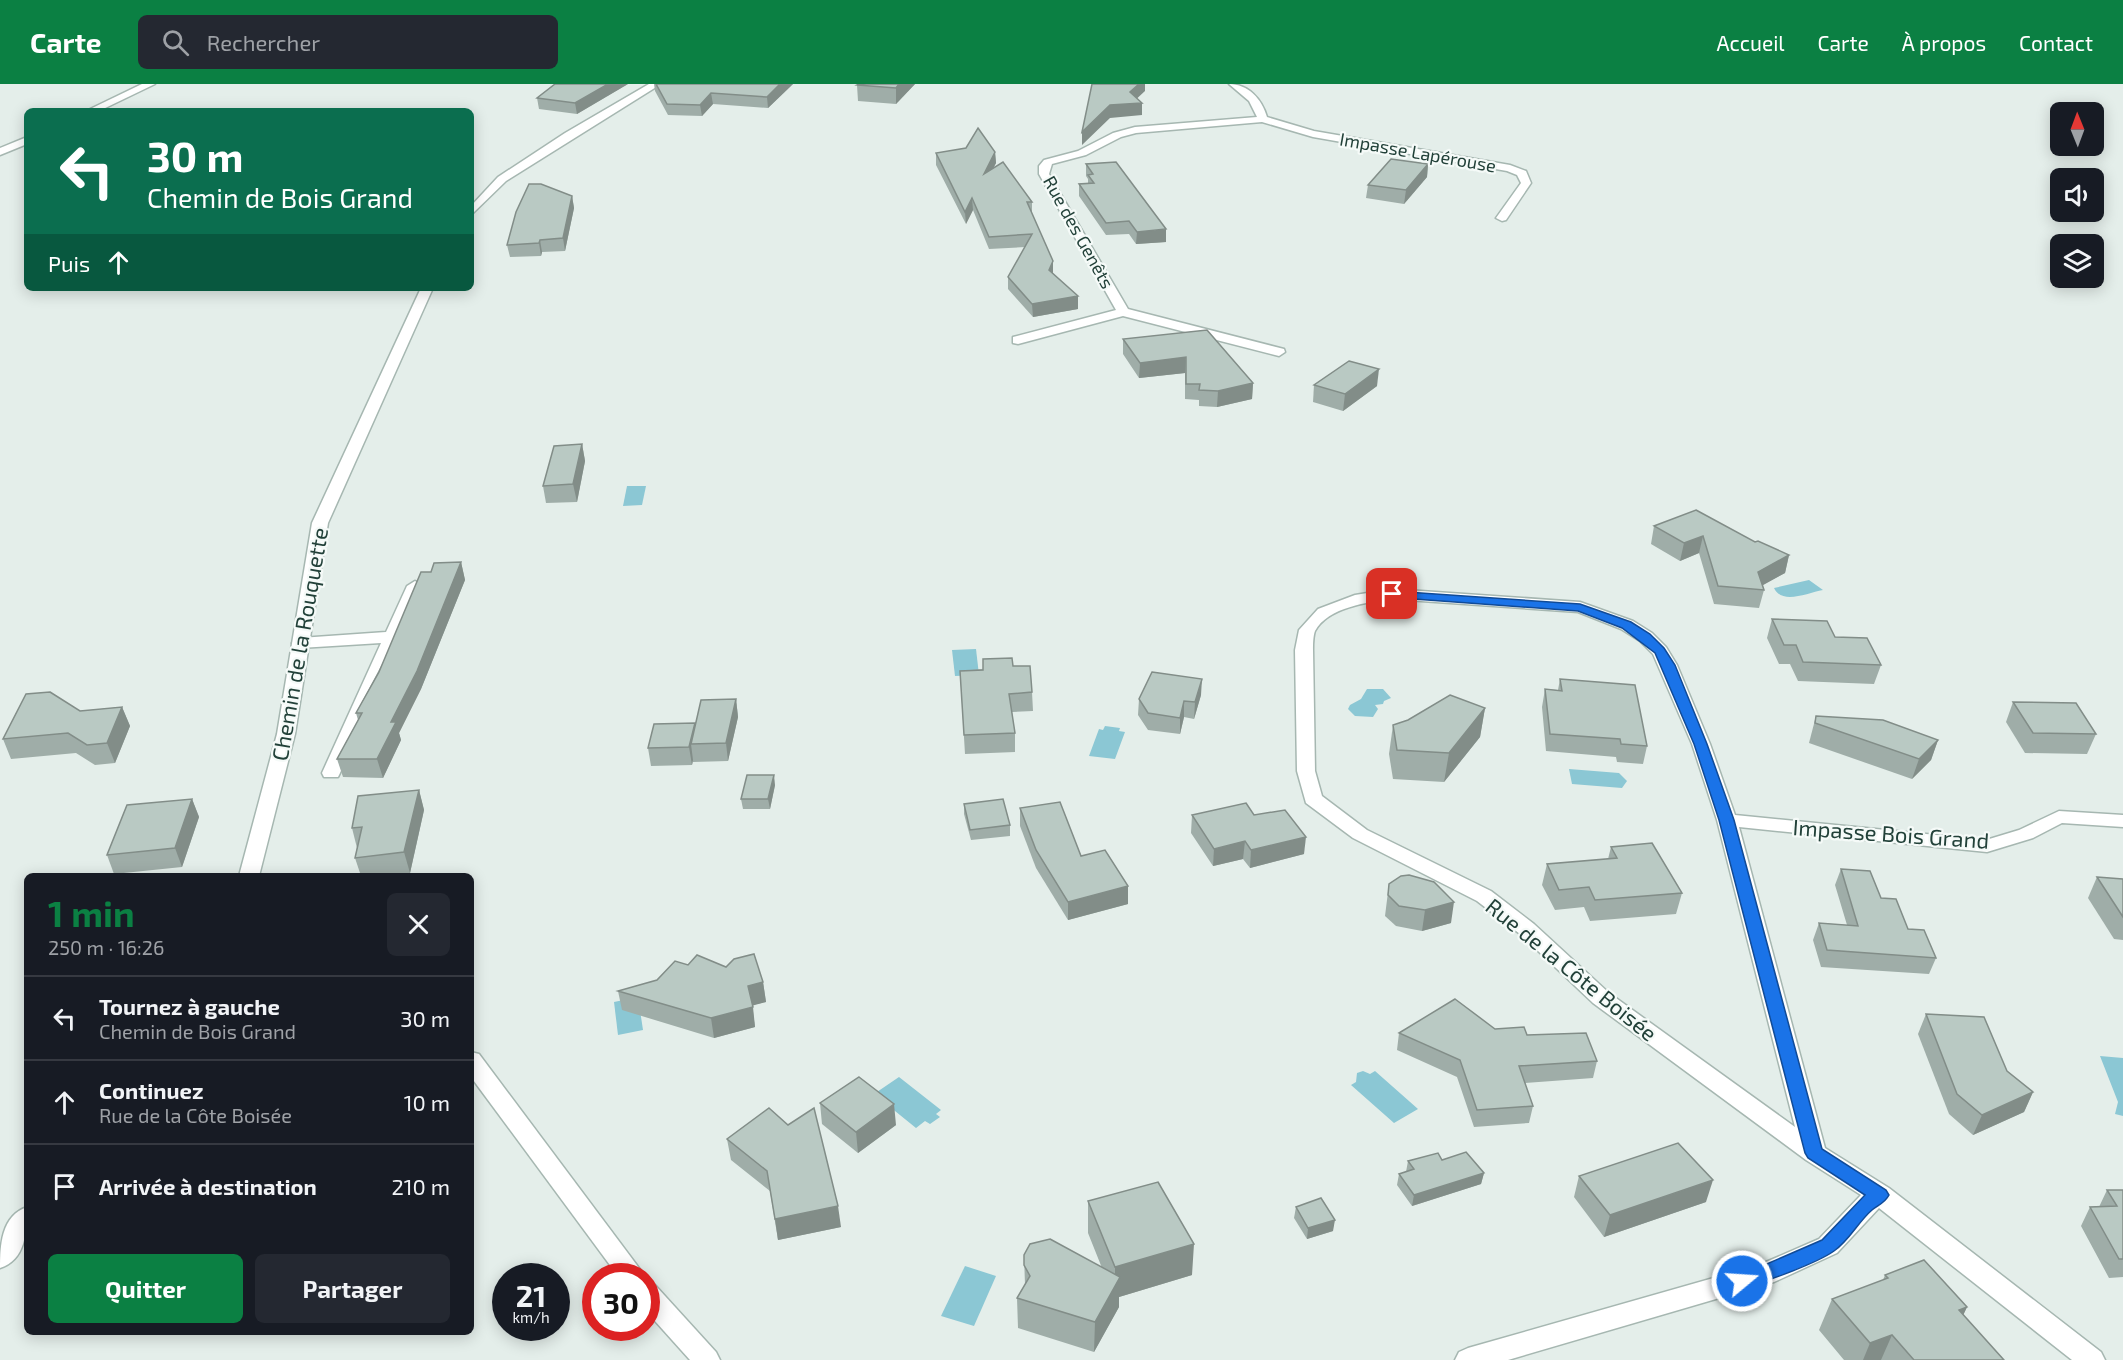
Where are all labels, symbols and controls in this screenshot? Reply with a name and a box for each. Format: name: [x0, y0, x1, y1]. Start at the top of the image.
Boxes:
search box: [138, 15, 558, 69]
text: Carte: [30, 25, 102, 59]
icon: search: [159, 26, 192, 59]
text: Rechercher: [207, 29, 320, 55]
text: Accueil: [1716, 30, 1785, 55]
text: Carte: [1818, 30, 1869, 55]
text: À propos: [1902, 30, 1986, 55]
text: Contact: [2019, 30, 2093, 55]
north arrow: [2050, 102, 2104, 156]
map controls: [2050, 102, 2104, 288]
street label: Impasse Lapérouse: [1338, 127, 1498, 177]
text: 30 m: [147, 130, 243, 180]
icon: left: [48, 132, 126, 210]
button: sound: [2050, 168, 2104, 222]
street label: Rue des Genêts: [1039, 172, 1119, 292]
text: Chemin de Bois Grand: [147, 181, 413, 213]
button: layers: [2050, 234, 2104, 288]
icon: ahead: [102, 246, 135, 279]
text: Puis: [48, 250, 90, 276]
street label: Chemin de la Rouquette: [266, 525, 332, 763]
pin: [1366, 568, 1417, 619]
icon: arrive: [1375, 577, 1408, 610]
street label: Impasse Bois Grand: [1792, 813, 1990, 853]
text: 1 min: [48, 891, 135, 934]
street label: Rue de la Côte Boisée: [1481, 892, 1663, 1046]
button: close: [387, 893, 450, 956]
text: 250 m · 16:26: [48, 935, 164, 959]
text: Tournez à gauche: [99, 993, 280, 1019]
icon: left: [48, 1002, 81, 1035]
text: 30 m: [400, 1005, 450, 1031]
text: Chemin de Bois Grand: [99, 1019, 296, 1043]
text: Continuez: [99, 1077, 203, 1103]
icon: ahead: [48, 1086, 81, 1119]
text: 10 m: [404, 1089, 450, 1115]
text: Rue de la Côte Boisée: [99, 1103, 292, 1127]
icon: arrive: [48, 1170, 81, 1203]
text: Arrivée à destination: [99, 1173, 317, 1199]
text: 210 m: [391, 1173, 450, 1199]
position arrow: [1710, 1249, 1774, 1313]
button: Quitter: [48, 1254, 243, 1323]
button: Partager: [255, 1254, 450, 1323]
speed limit sign: 30: [582, 1263, 660, 1341]
text: 21: [516, 1277, 546, 1313]
text: km/h: [512, 1308, 550, 1326]

